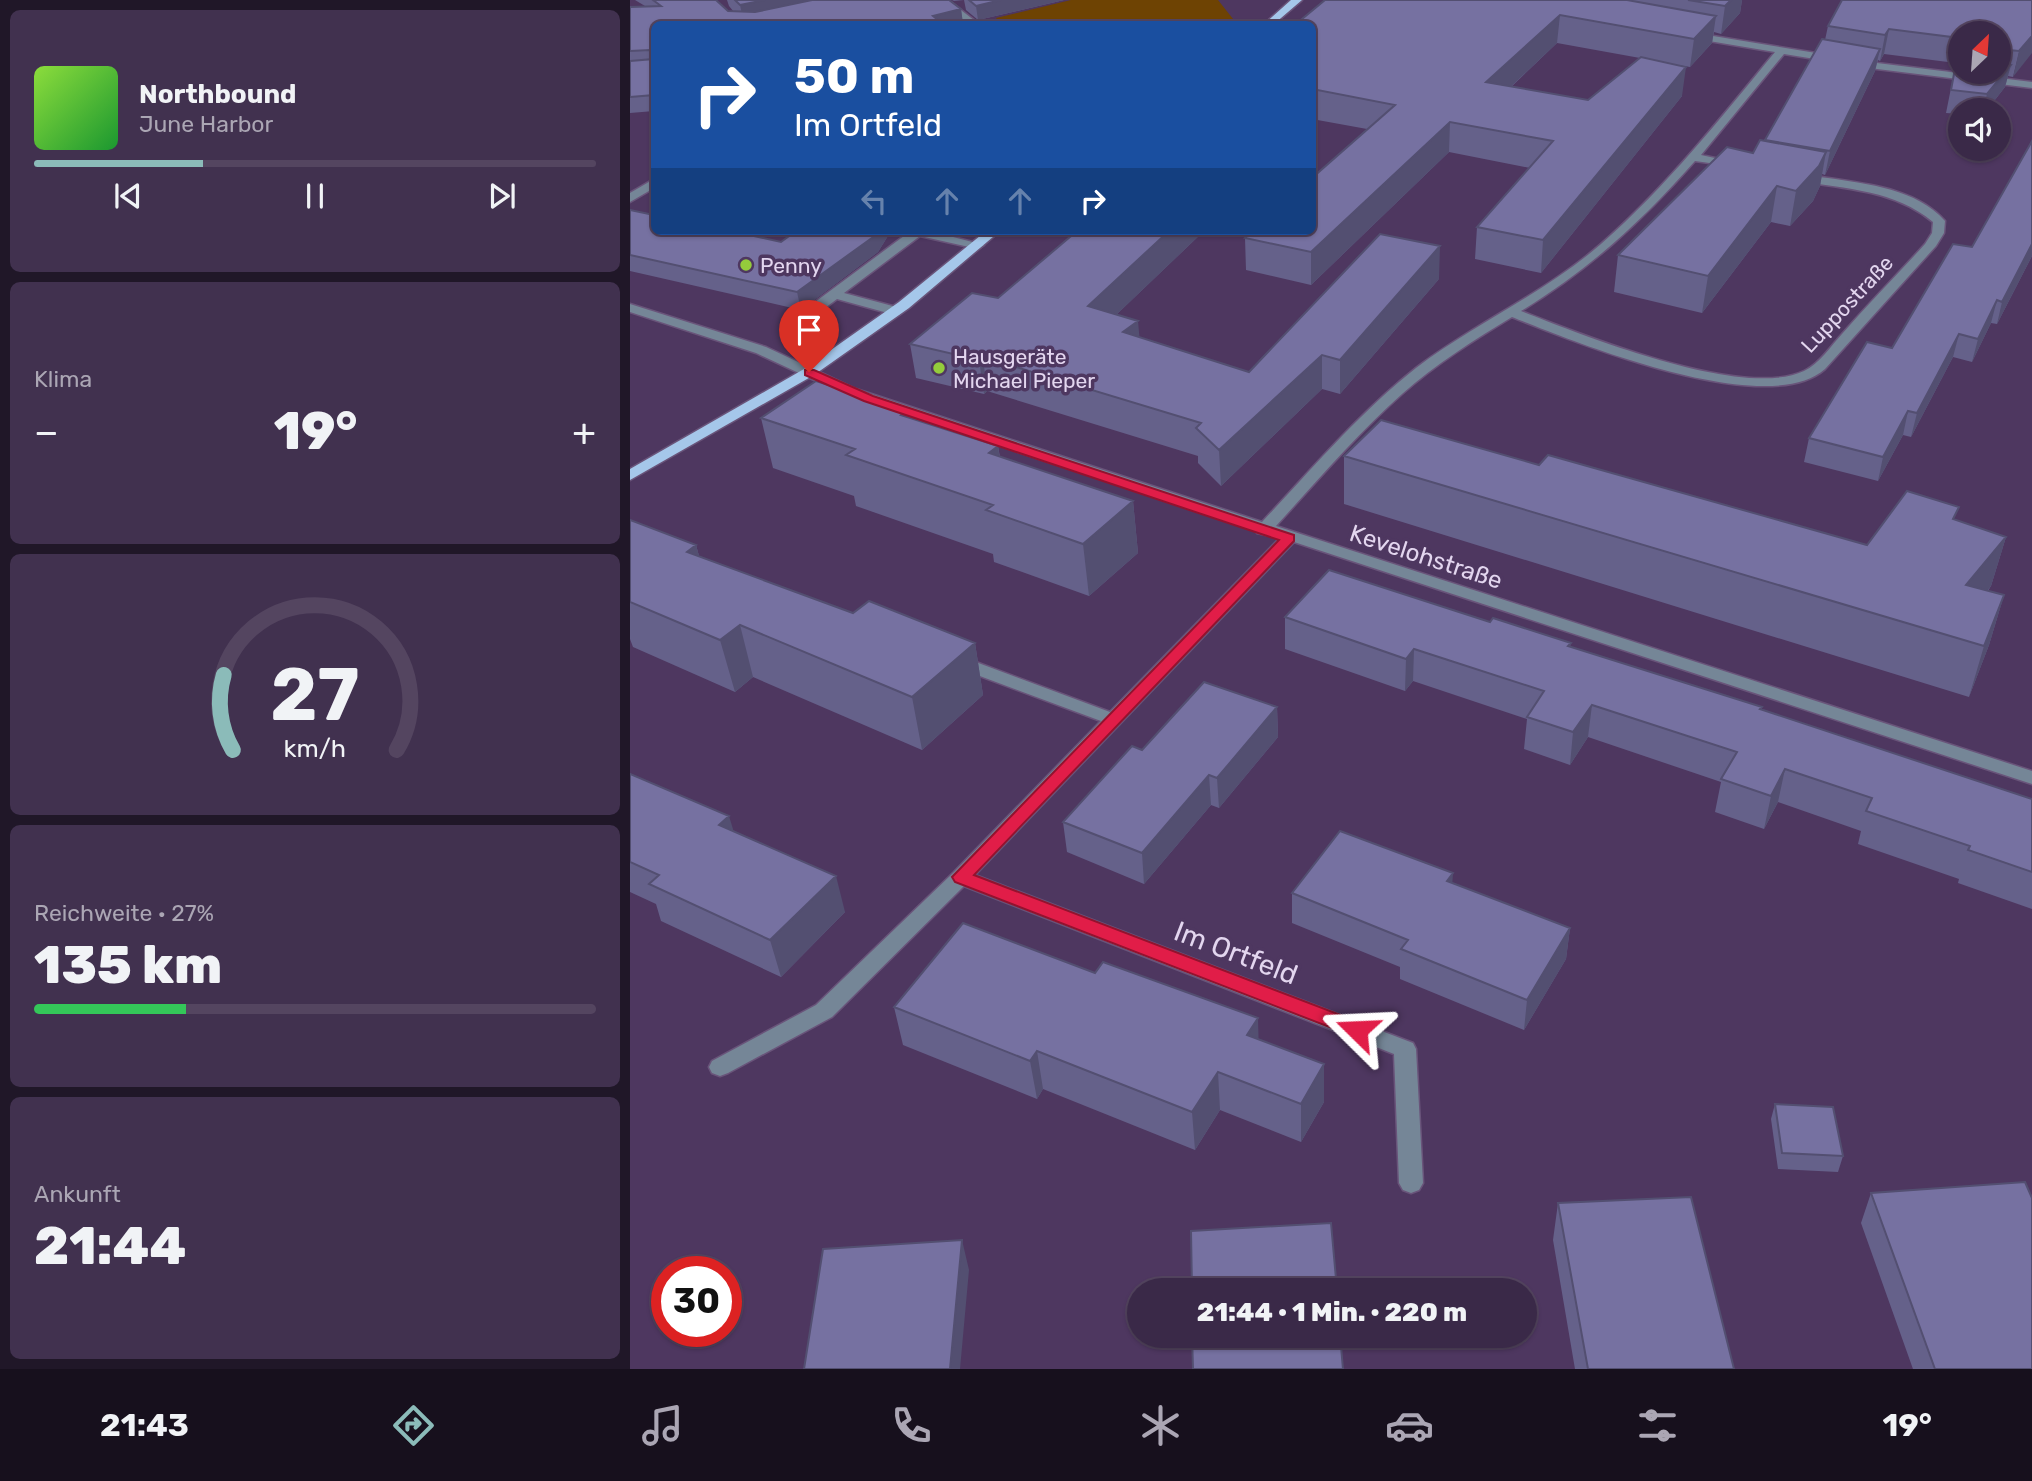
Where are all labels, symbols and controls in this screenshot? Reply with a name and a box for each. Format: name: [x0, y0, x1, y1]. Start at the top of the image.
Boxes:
north arrow: [1948, 21, 2011, 84]
map controls: [1948, 21, 2011, 161]
text: 50 m: [794, 47, 914, 105]
icon: right: [679, 49, 770, 140]
text: Northbound: [139, 79, 297, 110]
button: sound: [1948, 98, 2011, 161]
text: Im Ortfeld: [794, 106, 942, 144]
text: June Harbor: [139, 110, 273, 138]
icon: previous: [109, 177, 147, 215]
icon: pause: [296, 177, 334, 215]
icon: next: [483, 177, 521, 215]
icon: left: [855, 182, 893, 220]
icon: ahead: [928, 182, 966, 220]
icon: ahead: [1001, 182, 1039, 220]
icon: right: [1074, 182, 1112, 220]
street label: Luppostraße: [1796, 250, 1898, 358]
place label: Penny: [760, 253, 822, 278]
marker: Penny: [738, 257, 754, 273]
pin: [779, 300, 839, 372]
icon: arrive: [790, 311, 828, 349]
place label: Hausgeräte Michael Pieper: [953, 344, 1095, 393]
marker: Hausgeräte Michael Pieper: [931, 360, 947, 376]
text: Klima: [34, 365, 92, 393]
text: 19°: [274, 400, 357, 462]
text: −: [34, 409, 59, 455]
text: +: [572, 409, 596, 455]
street label: Kevelohstraße: [1346, 519, 1506, 595]
text: 27: [270, 653, 360, 739]
text: km/h: [284, 734, 346, 763]
text: Reichweite · 27%: [34, 899, 214, 927]
street label: Im Ortfeld: [1170, 914, 1302, 992]
text: 135 km: [34, 934, 222, 996]
position arrow: [1320, 993, 1394, 1067]
text: Ankunft: [34, 1180, 121, 1208]
text: 21:44: [34, 1215, 186, 1277]
speed limit sign: 30: [651, 1256, 742, 1347]
text: 21:44 · 1 Min. · 220 m: [1197, 1297, 1467, 1328]
icon: directions: [389, 1401, 438, 1450]
icon: music: [638, 1401, 687, 1450]
icon: phone: [887, 1401, 936, 1450]
icon: climate: [1136, 1401, 1185, 1450]
icon: car: [1385, 1401, 1434, 1450]
icon: filters: [1633, 1401, 1682, 1450]
text: 21:43: [100, 1406, 189, 1444]
text: 19°: [1882, 1406, 1932, 1444]

